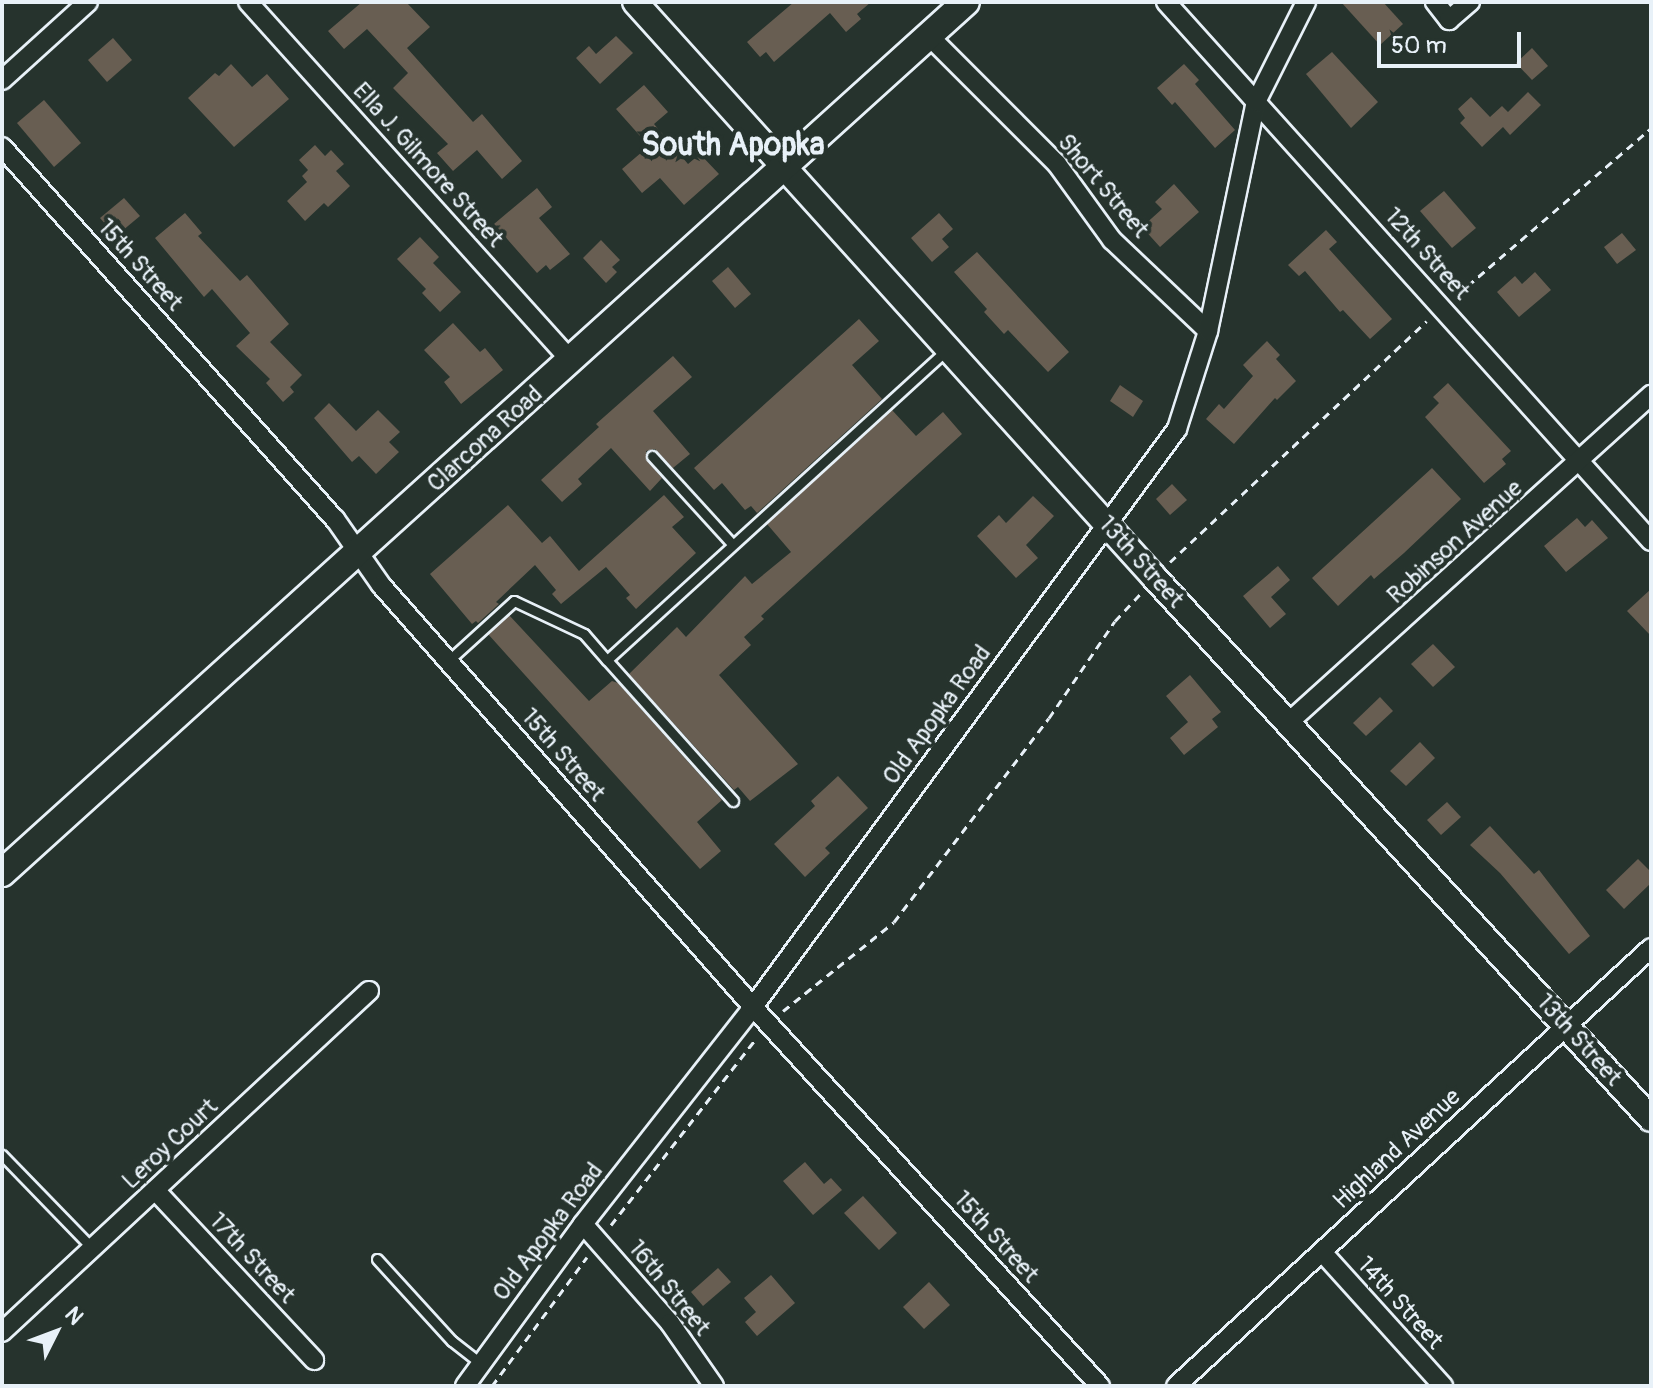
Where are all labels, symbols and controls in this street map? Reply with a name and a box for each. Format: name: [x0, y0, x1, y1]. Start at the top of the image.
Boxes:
scale bar: [1381, 16, 1525, 66]
text: 50 m: [1391, 31, 1447, 60]
street label: Ella J. Gilmore Street: [347, 77, 509, 253]
district label: South Apopka: [641, 126, 825, 164]
street label: Short Street: [1051, 128, 1155, 244]
street label: 12th Street: [1378, 202, 1476, 306]
street label: 15th Street: [91, 213, 189, 317]
street label: Clarcona Road: [422, 380, 548, 498]
street label: Robinson Avenue: [1382, 474, 1528, 610]
street label: 13th Street: [1092, 510, 1190, 614]
street label: Old Apopka Road: [877, 640, 997, 790]
street label: 15th Street: [515, 703, 611, 807]
street label: 13th Street: [1530, 988, 1628, 1092]
street label: Highland Avenue: [1327, 1083, 1467, 1215]
street label: Leroy Court: [116, 1093, 224, 1195]
street label: Old Apopka Road: [487, 1157, 609, 1307]
street label: 15th Street: [947, 1185, 1045, 1289]
street label: 17th Street: [203, 1207, 301, 1309]
street label: 16th Street: [622, 1234, 716, 1342]
street label: 14th Street: [1351, 1251, 1449, 1355]
north arrow: [16, 1292, 96, 1372]
text: N: [58, 1301, 89, 1331]

